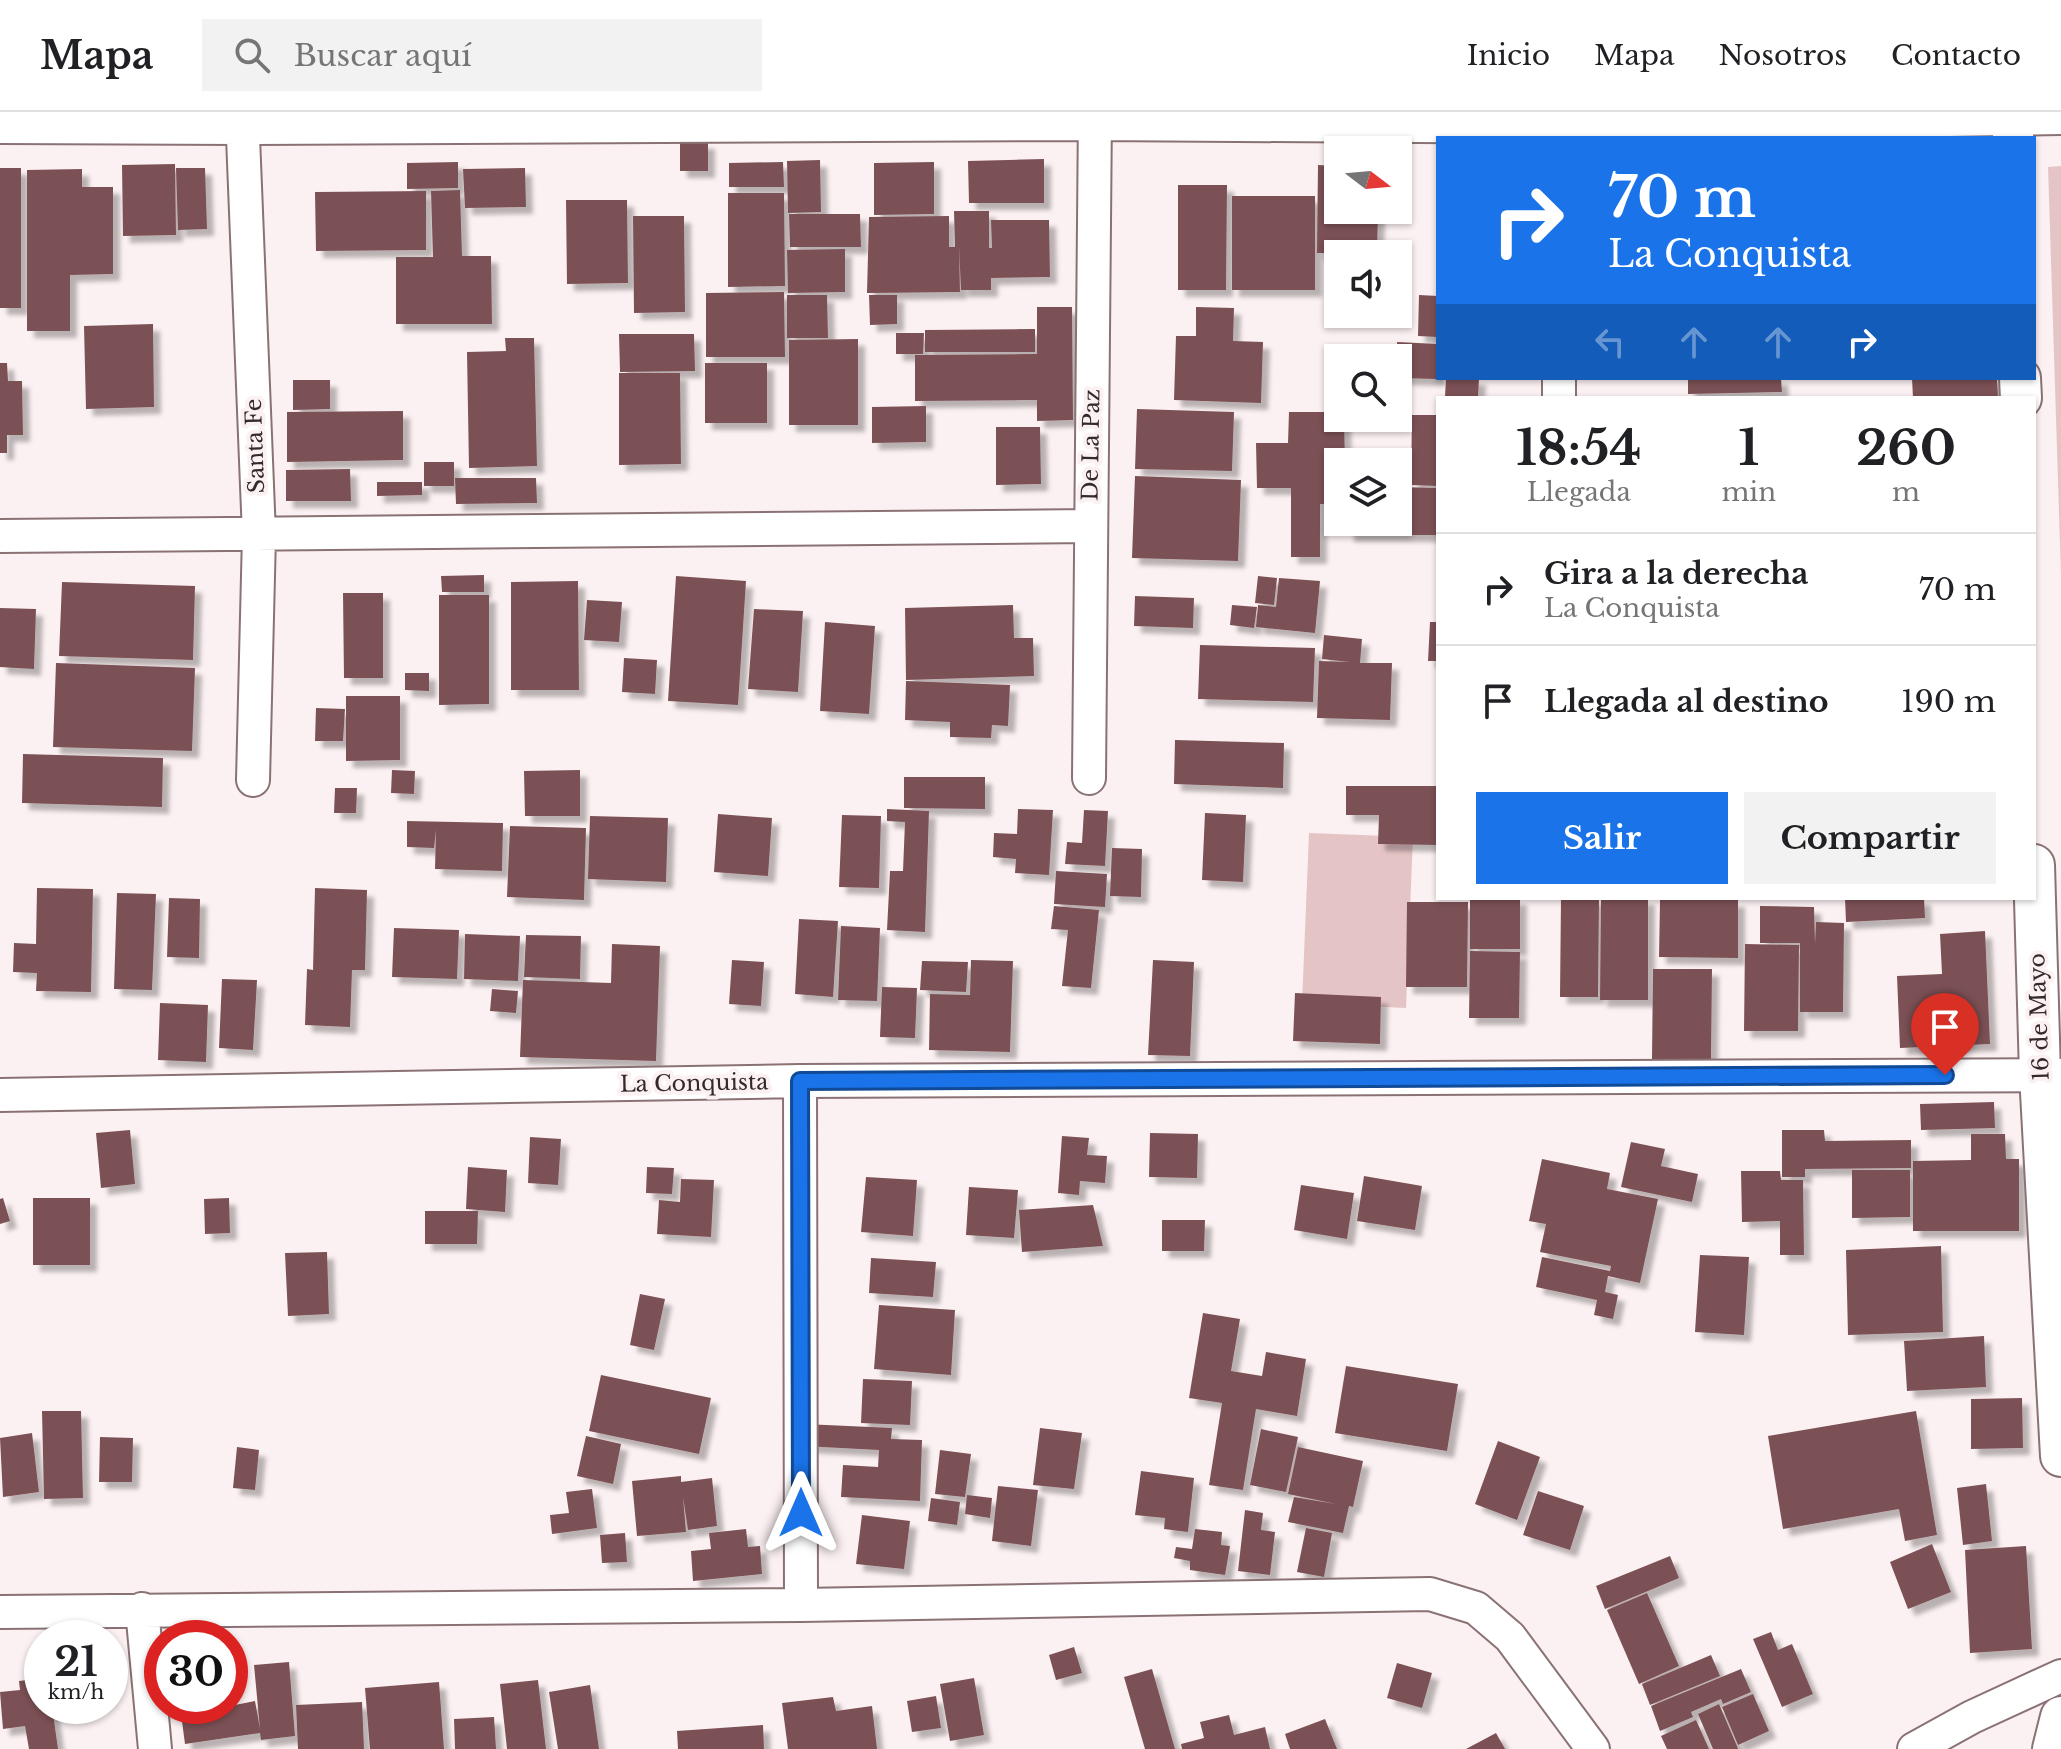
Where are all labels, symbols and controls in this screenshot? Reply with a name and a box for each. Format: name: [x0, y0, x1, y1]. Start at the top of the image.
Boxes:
search box: [202, 19, 762, 91]
text: Mapa: [40, 32, 154, 79]
icon: search: [230, 33, 274, 77]
text: Buscar aquí: [294, 37, 472, 74]
text: Inicio: [1467, 38, 1550, 73]
text: Mapa: [1594, 38, 1675, 73]
text: Nosotros: [1719, 38, 1847, 73]
text: Contacto: [1891, 38, 2021, 73]
north arrow: [1324, 136, 1412, 224]
map controls: [1324, 136, 1412, 536]
text: 70 m: [1608, 163, 1756, 232]
icon: right: [1476, 168, 1580, 272]
text: La Conquista: [1608, 232, 1851, 277]
button: sound: [1324, 240, 1412, 328]
icon: left: [1588, 320, 1632, 364]
icon: ahead: [1672, 320, 1716, 364]
icon: ahead: [1756, 320, 1800, 364]
icon: right: [1840, 320, 1884, 364]
button: search: [1324, 344, 1412, 432]
street label: De La Paz: [1077, 389, 1105, 501]
street label: Santa Fe: [240, 398, 270, 494]
text: 18:54: [1516, 418, 1641, 478]
text: 1: [1738, 418, 1759, 478]
text: 260: [1856, 418, 1956, 478]
button: layers: [1324, 448, 1412, 536]
text: Llegada: [1527, 476, 1631, 508]
text: min: [1721, 476, 1776, 508]
text: m: [1892, 476, 1920, 508]
text: Gira a la derecha: [1544, 555, 1809, 592]
icon: right: [1476, 567, 1520, 611]
text: 70 m: [1919, 571, 1996, 608]
text: La Conquista: [1544, 592, 1720, 624]
icon: arrive: [1476, 679, 1520, 723]
text: Llegada al destino: [1544, 683, 1829, 720]
text: 190 m: [1901, 683, 1996, 720]
button: Salir: [1476, 792, 1728, 884]
button: Compartir: [1744, 792, 1996, 884]
street label: 16 de Mayo: [2023, 953, 2055, 1081]
pin: [1911, 993, 1979, 1075]
icon: arrive: [1923, 1005, 1967, 1049]
street label: La Conquista: [620, 1068, 769, 1098]
position arrow: [759, 1471, 843, 1555]
speed limit sign: 30: [144, 1620, 248, 1724]
text: 21: [54, 1637, 98, 1687]
text: km/h: [48, 1680, 104, 1704]

